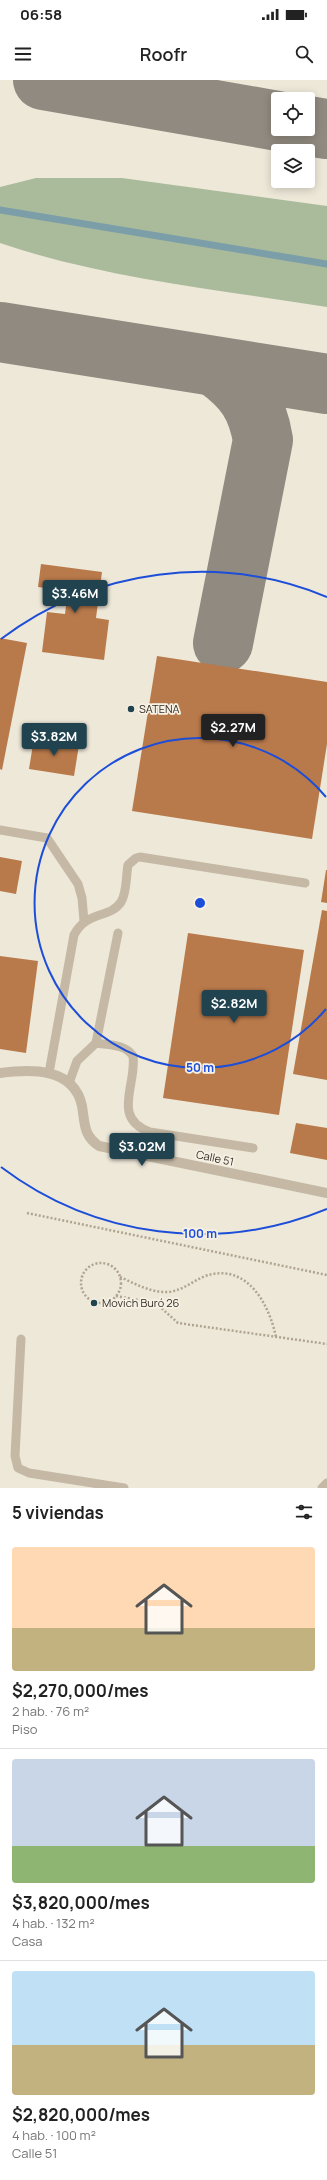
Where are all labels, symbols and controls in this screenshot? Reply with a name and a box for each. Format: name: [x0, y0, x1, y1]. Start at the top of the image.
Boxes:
text: 06:58: [20, 4, 62, 25]
text: Roofr: [140, 42, 187, 66]
icon: menu: [12, 43, 34, 65]
icon: search: [293, 43, 315, 65]
map controls: [271, 92, 315, 188]
button: locate: [271, 92, 315, 136]
button: layers: [271, 144, 315, 188]
pin: $3.46M: [42, 580, 108, 614]
text: $3.46M: [52, 584, 98, 602]
place label: SATENA: [139, 701, 179, 716]
marker: SATENA: [126, 704, 136, 714]
pin: $2.27M: [200, 714, 266, 748]
text: $2.27M: [210, 718, 256, 736]
pin: $3.82M: [21, 723, 87, 757]
text: $3.82M: [31, 727, 77, 745]
centre of rings: [193, 896, 207, 910]
pin: $2.82M: [201, 990, 267, 1024]
text: $2.82M: [211, 994, 257, 1012]
text: 50 m: [186, 1059, 214, 1076]
pin: $3.02M: [109, 1133, 175, 1167]
text: $3.02M: [118, 1137, 166, 1155]
street label: Calle 51: [195, 1146, 235, 1169]
text: 100 m: [183, 1225, 217, 1242]
place label: Movich Buró 26: [102, 1295, 180, 1310]
marker: Movich Buró 26: [89, 1298, 99, 1308]
text: 5 viviendas: [12, 1501, 104, 1524]
icon: filters: [293, 1501, 315, 1523]
icon: home: [128, 1573, 200, 1645]
text: $2,270,000/mes: [12, 1679, 149, 1702]
text: 2 hab. · 76 m²: [12, 1702, 89, 1720]
text: Piso: [12, 1720, 37, 1738]
icon: home: [128, 1785, 200, 1857]
text: $3,820,000/mes: [12, 1891, 150, 1914]
text: 4 hab. · 132 m²: [12, 1914, 95, 1932]
text: Casa: [12, 1932, 43, 1950]
icon: home: [128, 1997, 200, 2069]
text: $2,820,000/mes: [12, 2103, 150, 2126]
text: 4 hab. · 100 m²: [12, 2126, 96, 2144]
text: Calle 51: [12, 2144, 57, 2162]

